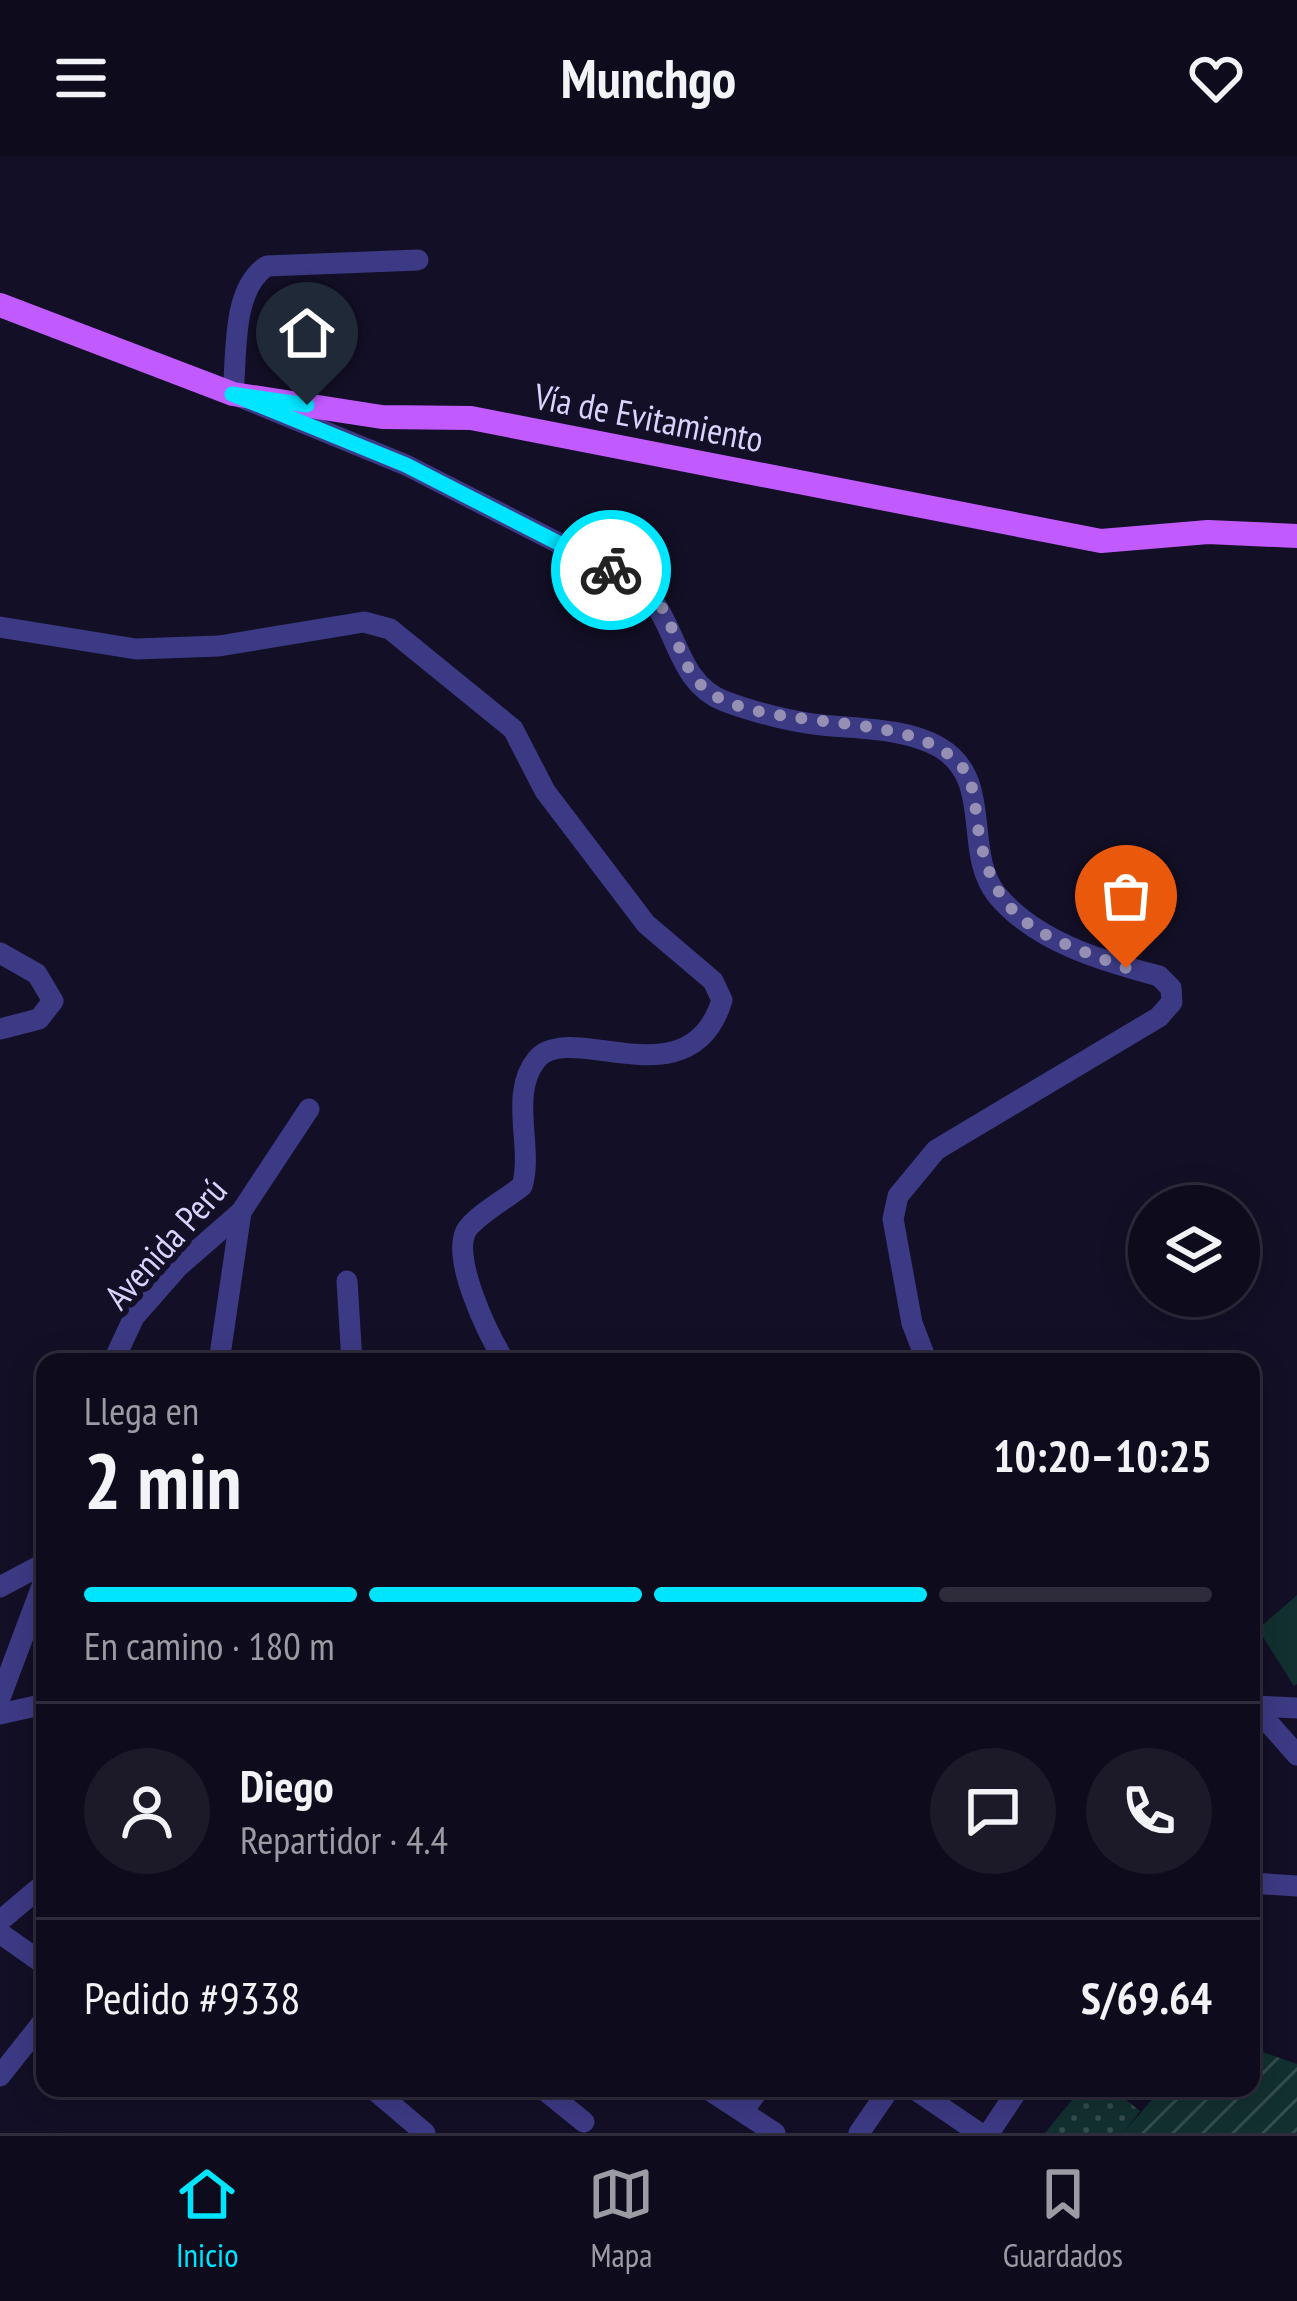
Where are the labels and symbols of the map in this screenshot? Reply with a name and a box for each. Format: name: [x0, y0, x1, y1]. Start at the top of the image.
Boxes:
pin: [256, 282, 358, 405]
street label: Vía de Evitamiento: [530, 372, 767, 462]
courier: [551, 510, 671, 630]
pin: [1075, 845, 1177, 968]
street label: Avenida Perú: [93, 1167, 237, 1319]

